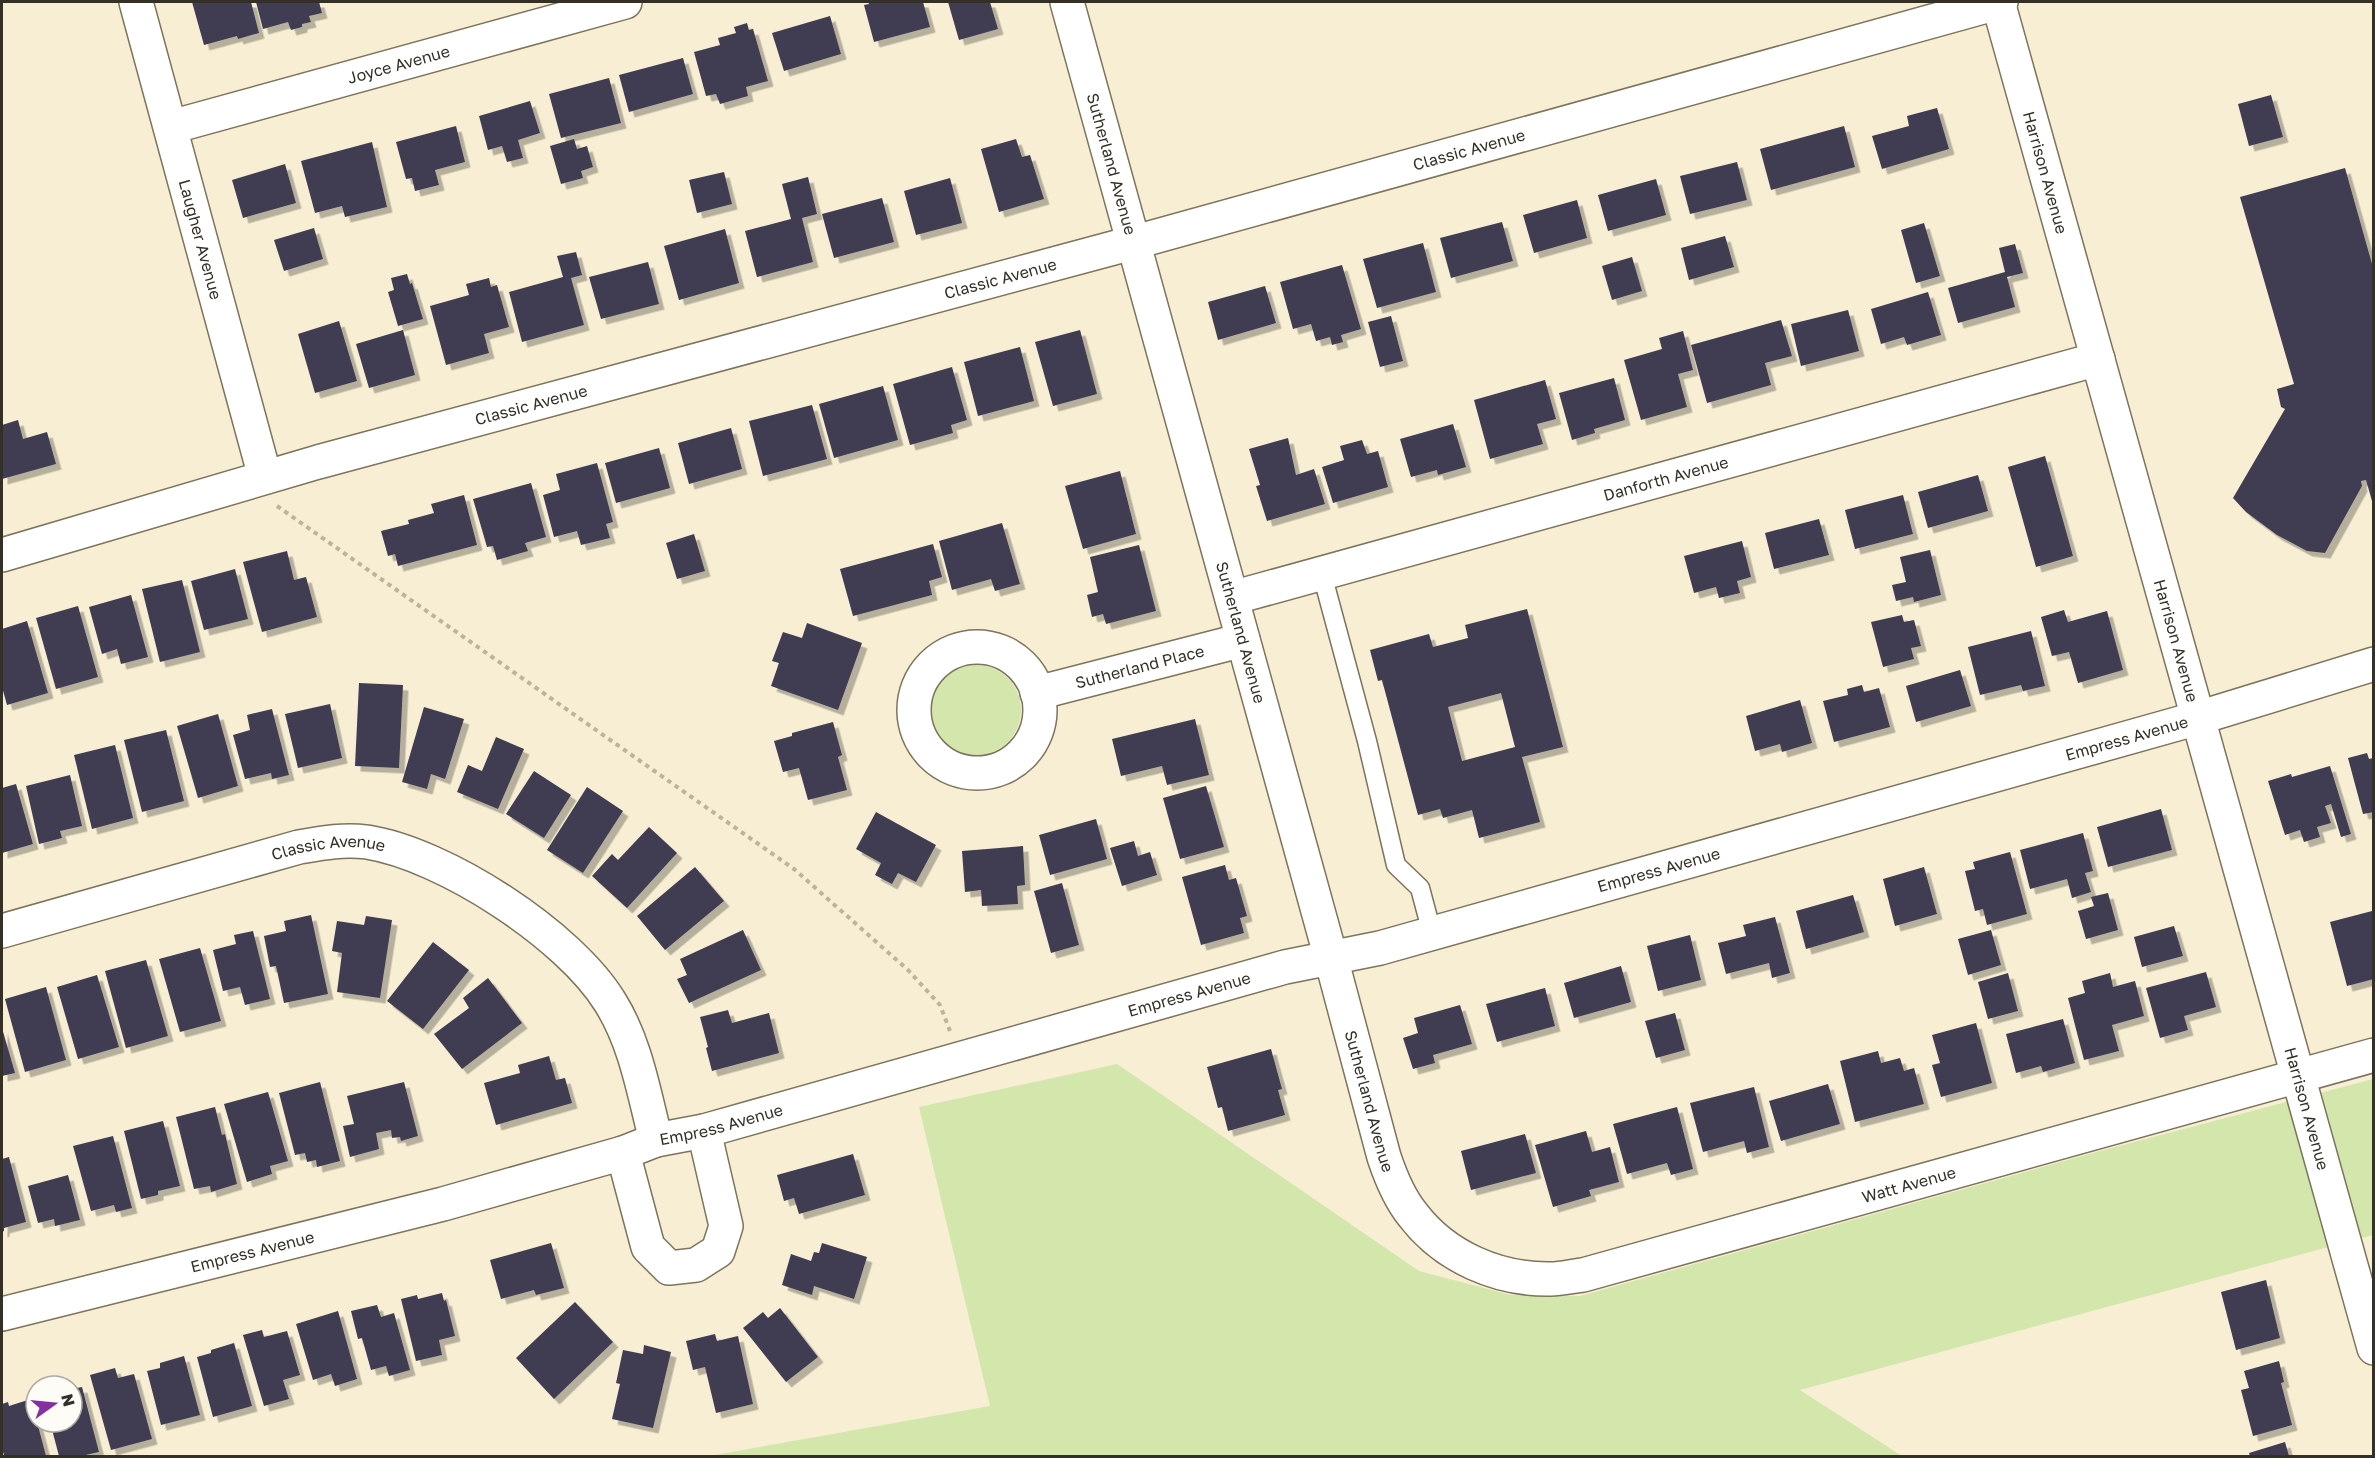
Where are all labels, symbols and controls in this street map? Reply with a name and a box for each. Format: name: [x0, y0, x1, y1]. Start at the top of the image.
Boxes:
street label: Joyce Avenue: [345, 41, 452, 88]
street label: Sutherland Avenue: [1083, 91, 1141, 237]
street label: Harrison Avenue: [2019, 109, 2072, 236]
street label: Classic Avenue: [1411, 124, 1527, 175]
street label: Laugher Avenue: [175, 177, 226, 302]
street label: Classic Avenue: [942, 254, 1059, 303]
street label: Classic Avenue: [473, 380, 589, 429]
street label: Danforth Avenue: [1601, 452, 1730, 505]
street label: Sutherland Avenue: [1212, 559, 1270, 705]
street label: Harrison Avenue: [2150, 577, 2203, 704]
street label: Sutherland Place: [1073, 640, 1206, 693]
street label: Empress Avenue: [2063, 711, 2190, 765]
street label: Classic Avenue: [269, 831, 388, 864]
street label: Empress Avenue: [1595, 843, 1722, 896]
street label: Empress Avenue: [1125, 967, 1253, 1021]
street label: Sutherland Avenue: [1341, 1028, 1398, 1175]
street label: Harrison Avenue: [2280, 1045, 2334, 1172]
street label: Empress Avenue: [658, 1099, 785, 1149]
street label: Watt Avenue: [1859, 1162, 1958, 1207]
street label: Empress Avenue: [188, 1227, 316, 1277]
north arrow: [24, 1374, 84, 1434]
text: N: [57, 1392, 80, 1409]

